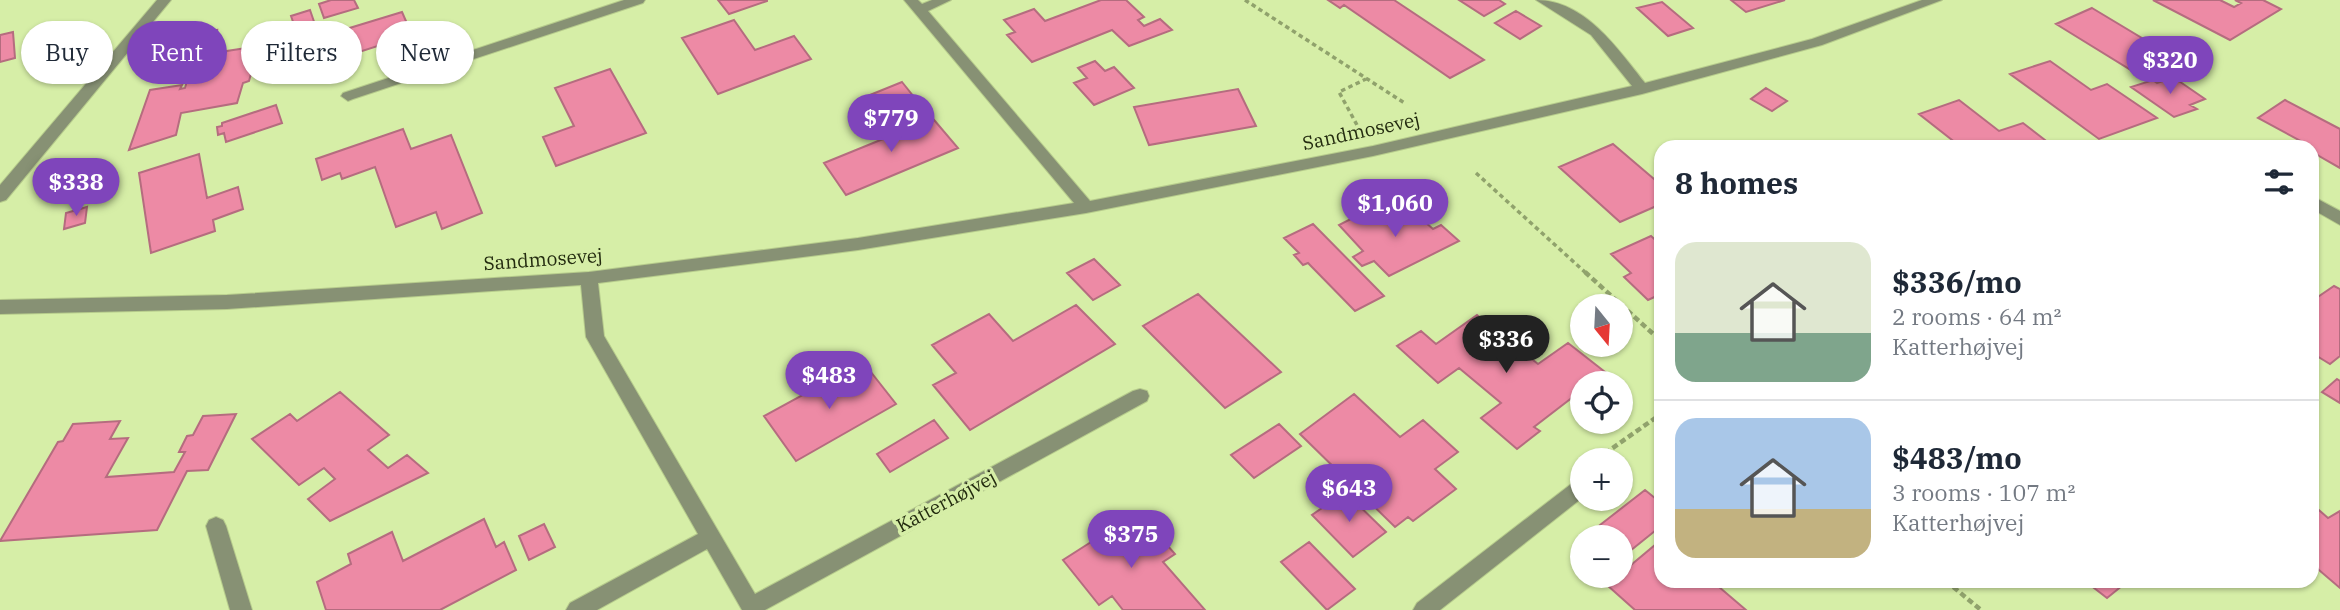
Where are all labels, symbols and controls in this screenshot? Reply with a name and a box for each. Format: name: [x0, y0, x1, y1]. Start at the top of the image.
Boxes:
chip: Buy: [21, 21, 113, 84]
chip: Rent: [127, 21, 227, 84]
chip: Filters: [241, 21, 362, 84]
chip: New: [376, 21, 474, 84]
pin: $320: [2129, 36, 2211, 96]
text: $320: [2142, 44, 2198, 74]
pin: $779: [850, 94, 932, 154]
text: $779: [863, 102, 919, 132]
street label: Sandmosevej: [1300, 107, 1422, 155]
pin: $338: [35, 158, 117, 218]
text: 8 homes: [1675, 163, 1798, 202]
icon: filters: [2260, 163, 2298, 201]
text: $338: [48, 166, 104, 196]
pin: $1,060: [1338, 180, 1452, 239]
text: $1,060: [1357, 187, 1433, 217]
street label: Sandmosevej: [483, 243, 603, 275]
text: $336/mo: [1892, 262, 2022, 301]
icon: home: [1731, 270, 1815, 354]
north arrow: [1570, 294, 1633, 357]
map controls: [1570, 294, 1633, 588]
text: 2 rooms · 64 m²: [1892, 301, 2062, 331]
pin: $336: [1465, 316, 1547, 375]
text: $336: [1478, 323, 1534, 353]
text: Katterhøjvej: [1892, 331, 2024, 361]
pin: $483: [788, 352, 870, 411]
text: $483: [801, 359, 857, 389]
button: locate: [1570, 371, 1633, 434]
text: $483/mo: [1892, 438, 2022, 477]
icon: home: [1731, 446, 1815, 530]
button: +: [1570, 448, 1633, 511]
pin: $643: [1308, 464, 1390, 524]
street label: Katterhøjvej: [892, 465, 1000, 537]
text: $643: [1321, 472, 1377, 502]
text: 3 rooms · 107 m²: [1892, 477, 2075, 507]
text: Katterhøjvej: [1892, 507, 2024, 537]
pin: $375: [1090, 510, 1172, 570]
text: $375: [1103, 518, 1159, 548]
button: −: [1570, 525, 1633, 588]

